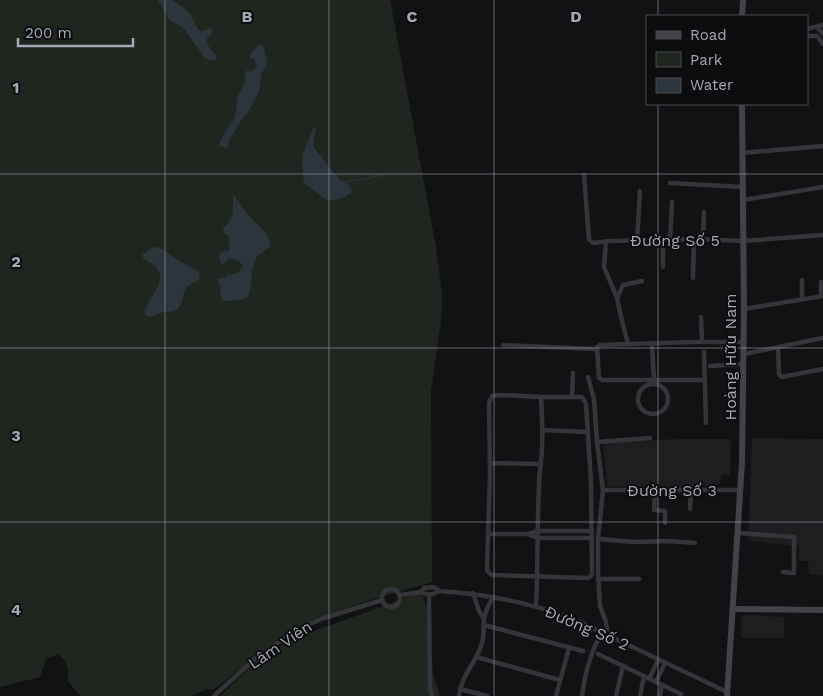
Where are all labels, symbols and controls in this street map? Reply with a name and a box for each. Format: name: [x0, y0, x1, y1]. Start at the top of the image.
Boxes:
text: B: [242, 7, 253, 26]
text: C: [407, 7, 418, 26]
text: D: [570, 7, 582, 26]
scale bar: [18, 15, 132, 47]
legend: [646, 15, 808, 105]
text: 200 m: [25, 24, 72, 42]
text: Road: [690, 26, 727, 44]
text: Park: [690, 51, 723, 69]
text: Water: [690, 76, 733, 94]
text: 1: [13, 78, 19, 97]
street label: Đường Số 5: [630, 231, 720, 250]
text: 2: [11, 252, 21, 271]
street label: Hoàng Hữu Nam: [721, 294, 740, 420]
text: 3: [11, 426, 21, 445]
street label: Đường Số 3: [627, 481, 717, 500]
text: 4: [11, 600, 21, 619]
street label: Đường Số 2: [542, 602, 632, 654]
street label: Lâm Viên: [245, 617, 315, 673]

